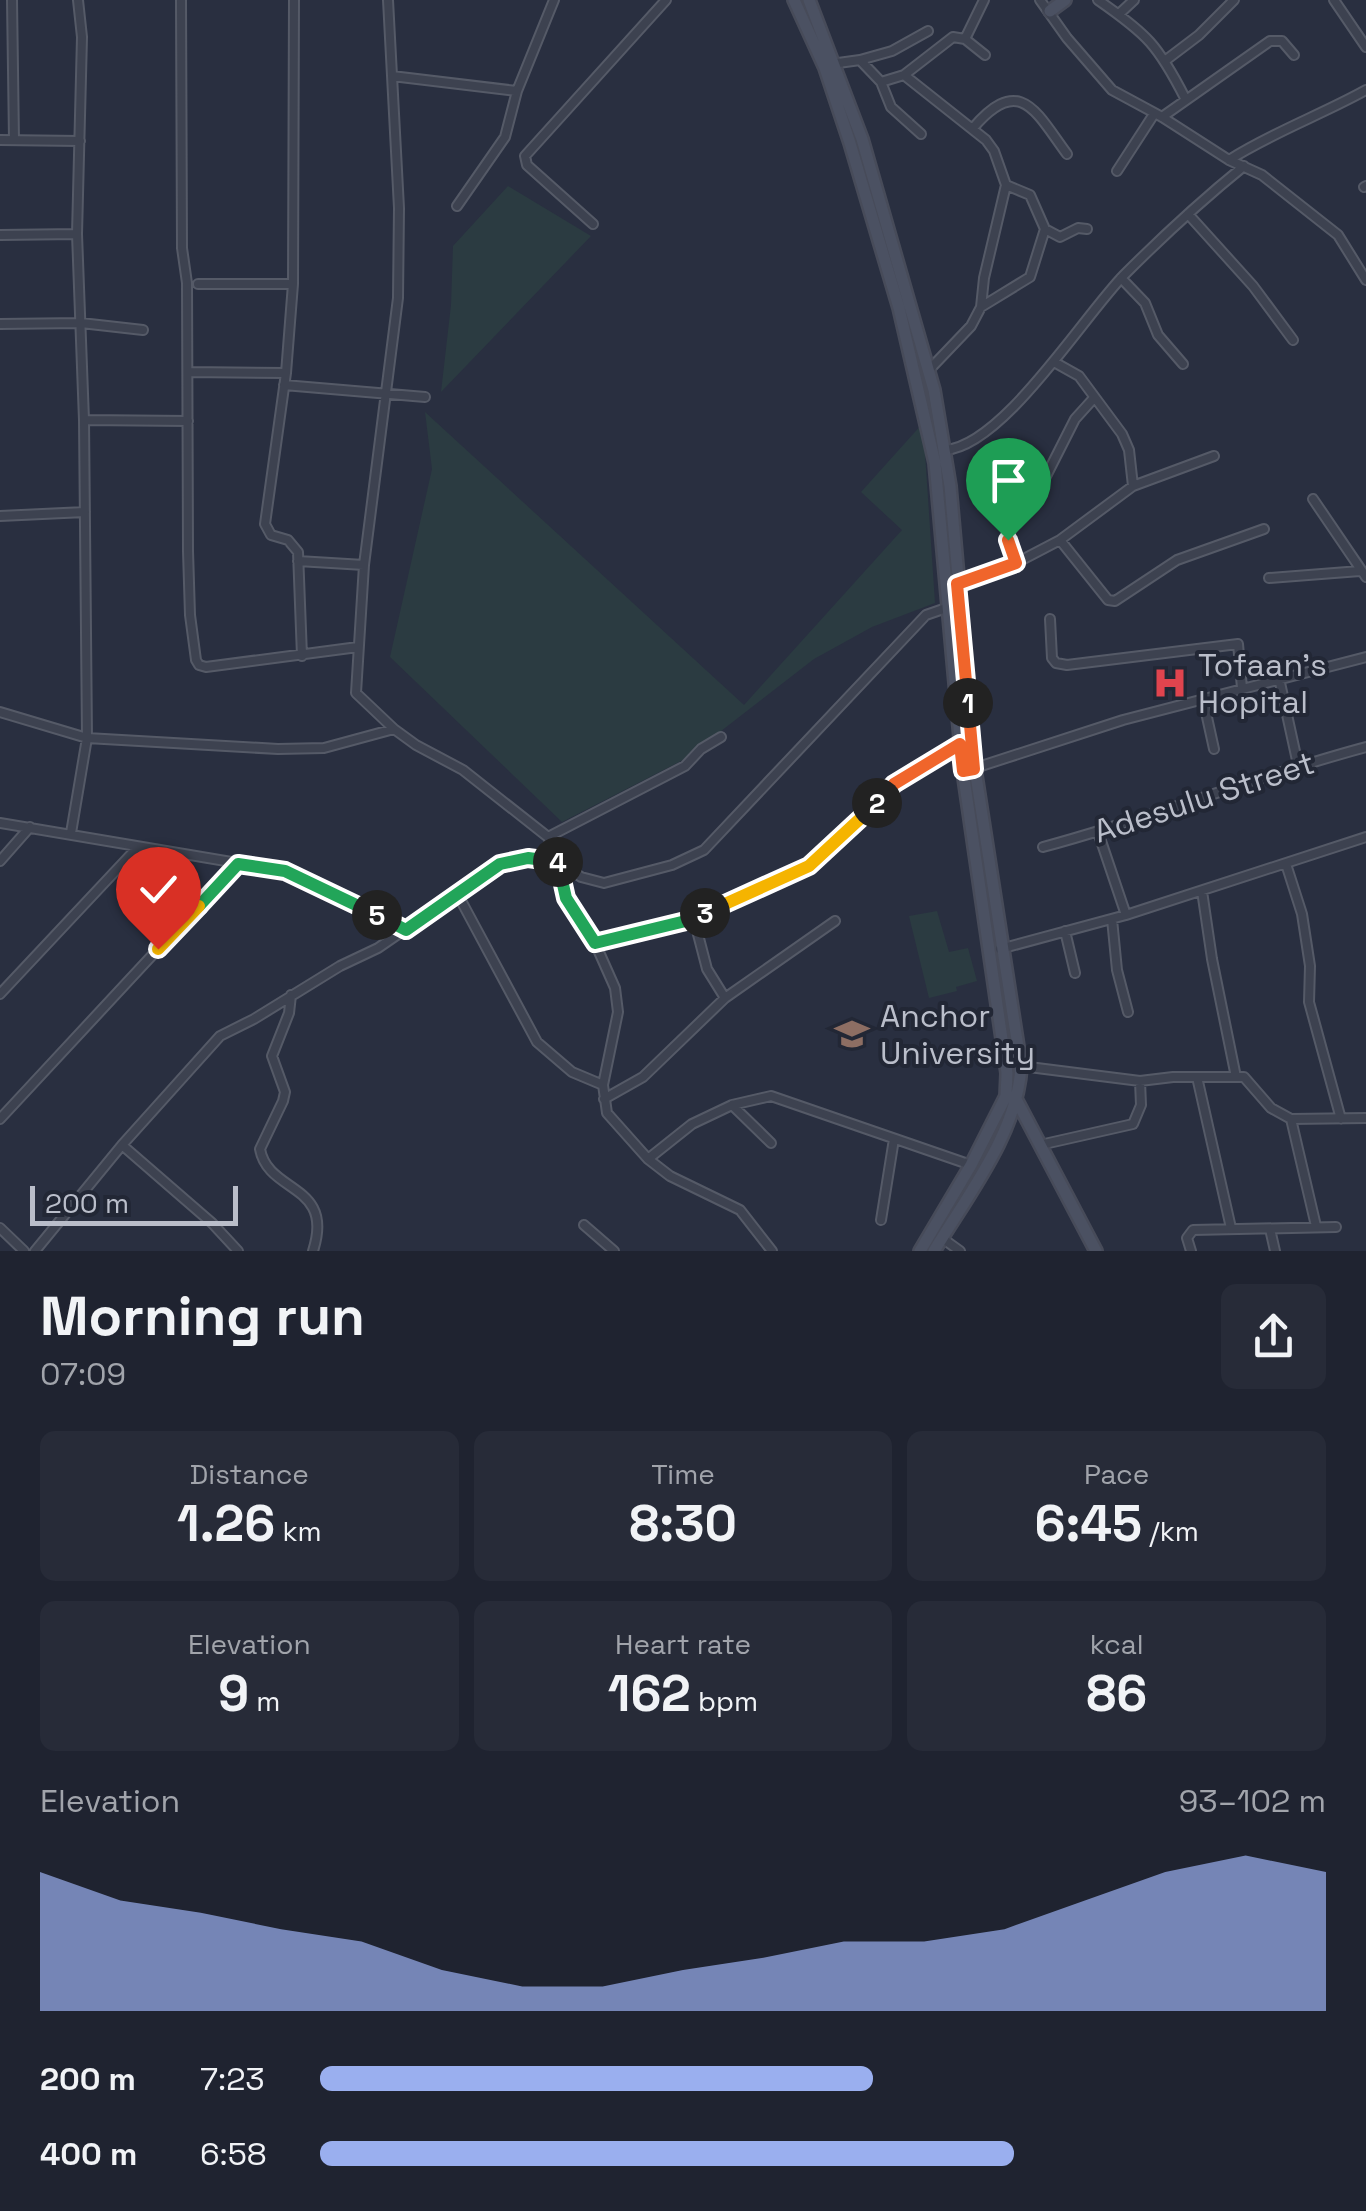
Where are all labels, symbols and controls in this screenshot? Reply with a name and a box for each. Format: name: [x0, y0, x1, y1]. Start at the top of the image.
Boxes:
pin: [966, 438, 1051, 541]
icon: arrive: [981, 453, 1036, 508]
place label: Tofaan's Hopital: [1198, 645, 1327, 722]
hospital icon: Tofaan's Hopital: [1151, 664, 1189, 702]
pin: 1: [943, 678, 993, 728]
text: 1: [962, 685, 974, 721]
street label: Adesulu Street: [1089, 743, 1319, 851]
pin: 2: [852, 778, 902, 828]
text: 2: [869, 785, 885, 821]
pin: 4: [533, 837, 583, 887]
text: 4: [549, 844, 567, 880]
pin: [116, 847, 201, 950]
icon: check: [131, 862, 186, 917]
pin: 3: [680, 888, 730, 938]
pin: 5: [352, 890, 402, 940]
text: 3: [696, 895, 714, 931]
text: 5: [369, 897, 385, 933]
place label: Anchor University: [880, 996, 1035, 1073]
school or university icon: Anchor University: [833, 1015, 871, 1053]
scale bar: [30, 1181, 238, 1226]
text: 200 m: [45, 1185, 129, 1221]
text: Morning run: [40, 1281, 365, 1351]
button: share: [1221, 1284, 1326, 1389]
text: 07:09: [40, 1354, 126, 1394]
text: Distance: [190, 1456, 309, 1492]
text: Time: [651, 1456, 715, 1492]
text: Pace: [1084, 1456, 1149, 1492]
text: 1.26: [177, 1492, 275, 1556]
text: 8:30: [629, 1492, 737, 1556]
text: 6:45: [1035, 1492, 1142, 1556]
text: km: [275, 1513, 322, 1549]
text: /km: [1142, 1513, 1199, 1549]
text: Elevation: [188, 1626, 311, 1662]
text: Heart rate: [615, 1626, 751, 1662]
text: kcal: [1090, 1626, 1144, 1662]
text: 9: [218, 1662, 249, 1726]
text: 162: [608, 1662, 691, 1726]
text: 86: [1086, 1662, 1147, 1726]
text: m: [249, 1683, 280, 1719]
text: bpm: [691, 1683, 758, 1719]
text: Elevation: [40, 1781, 180, 1821]
text: 93–102 m: [1179, 1781, 1326, 1821]
text: 200 m: [40, 2059, 136, 2099]
text: 7:23: [200, 2059, 265, 2099]
text: 400 m: [40, 2134, 137, 2174]
text: 6:58: [200, 2134, 267, 2174]

